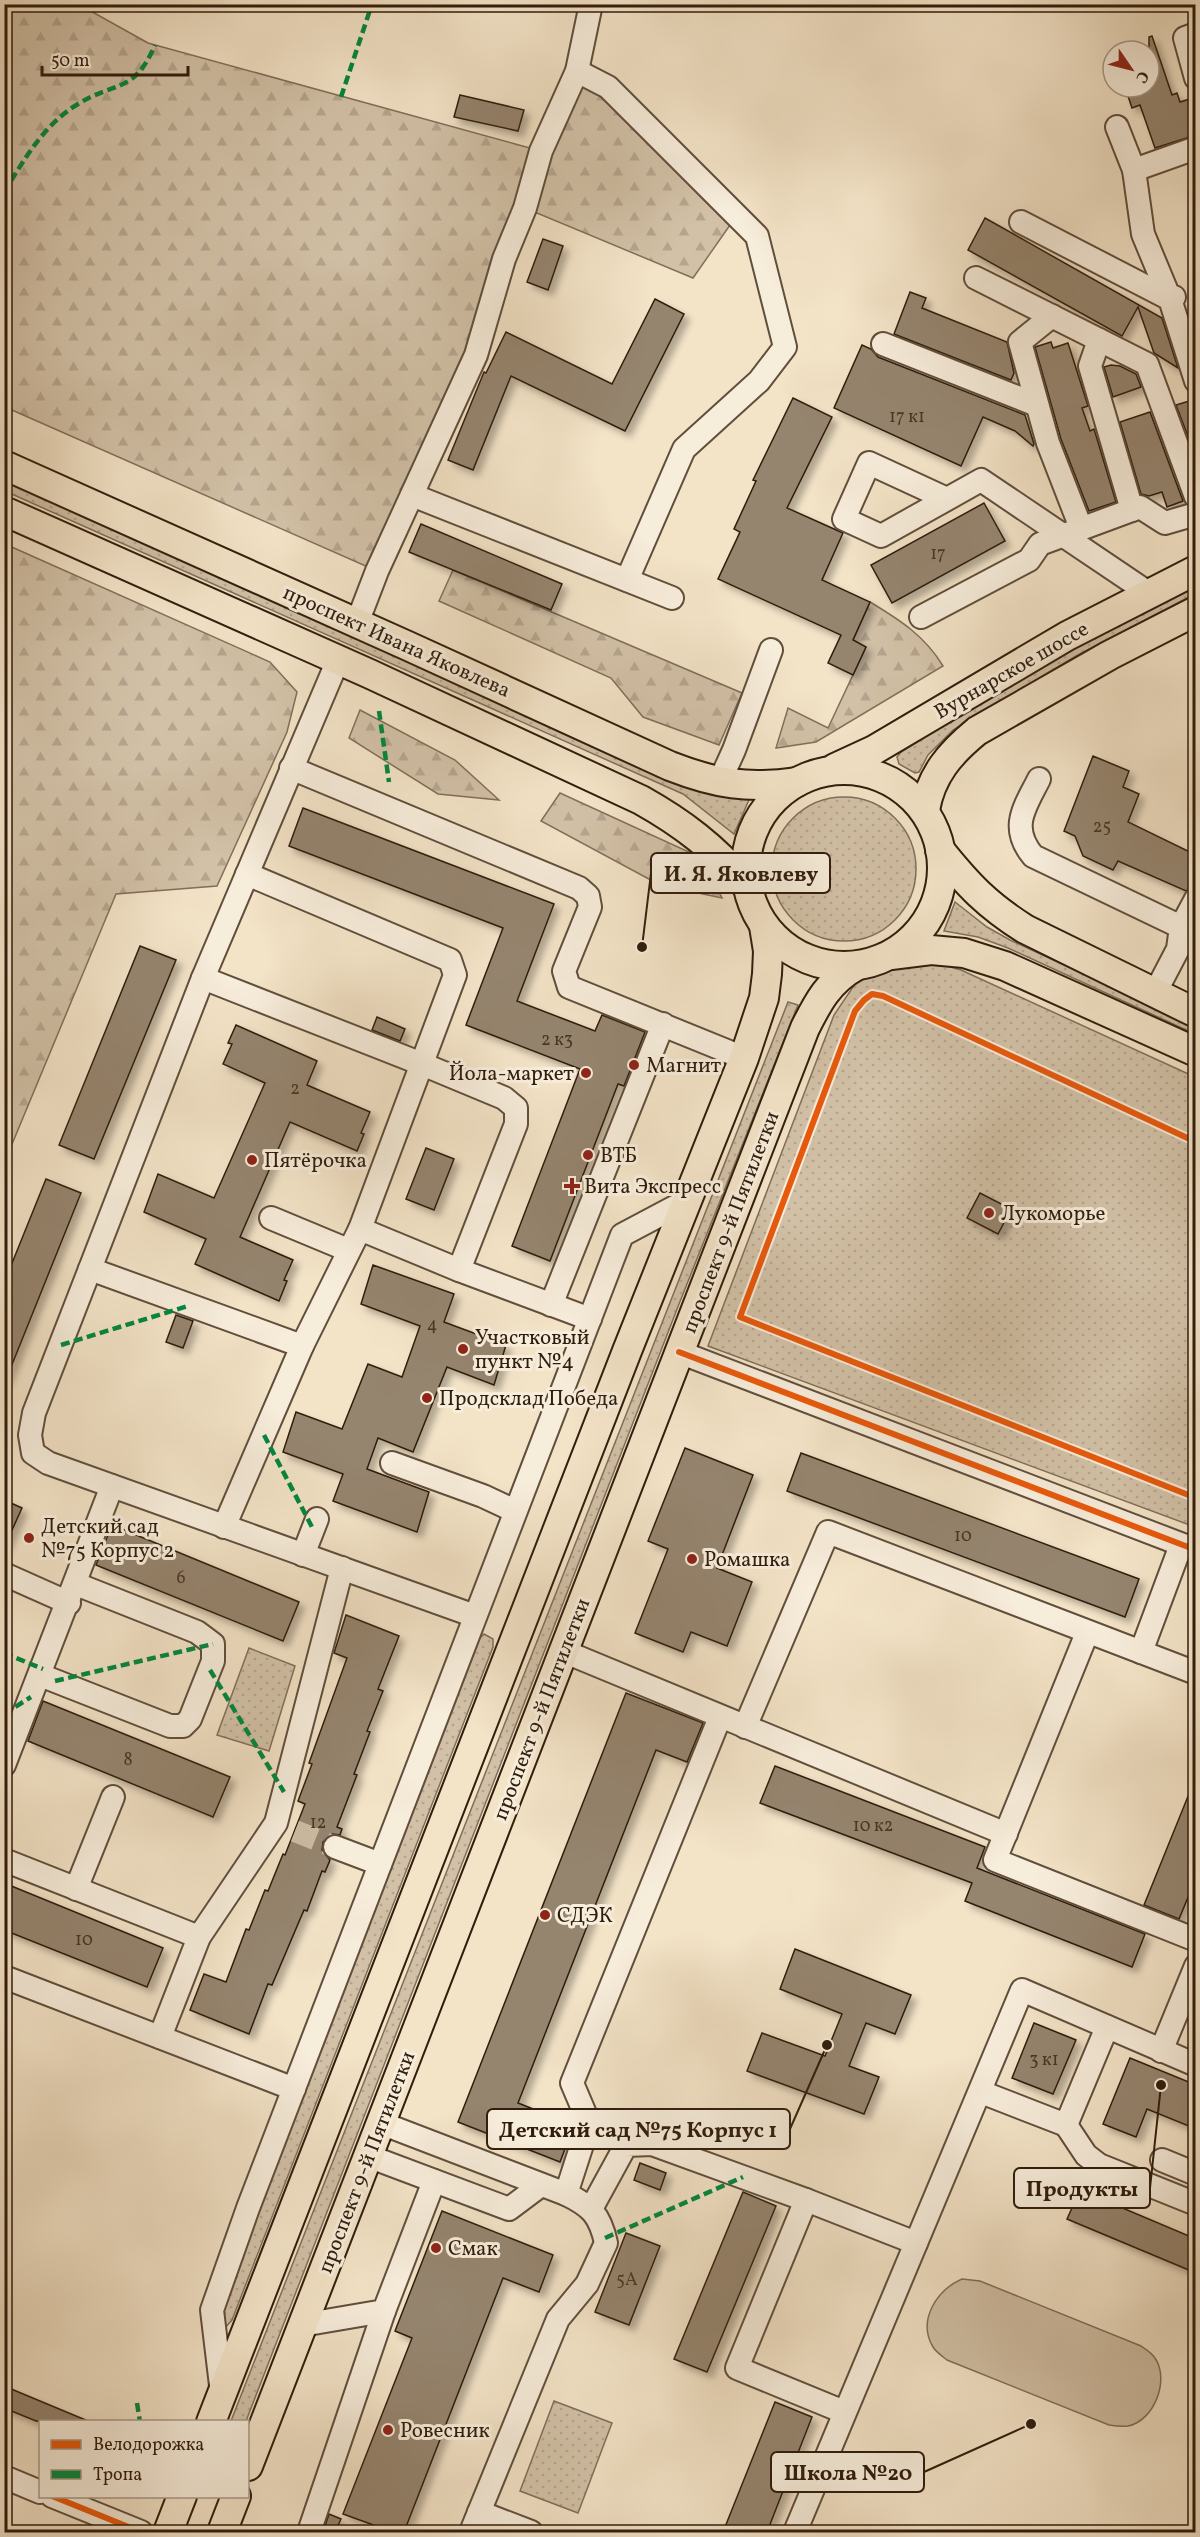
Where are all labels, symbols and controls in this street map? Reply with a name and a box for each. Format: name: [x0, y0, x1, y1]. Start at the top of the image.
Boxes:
scale bar: [42, 39, 188, 77]
north arrow: [1101, 39, 1161, 99]
text: 50 m: [51, 49, 90, 74]
text: С: [1130, 66, 1154, 87]
house number: 17 к1: [889, 405, 925, 430]
house number: 17: [930, 542, 946, 567]
street label: проспект Ивана Яковлева: [278, 579, 515, 706]
street label: Вурнарское шоссе: [929, 615, 1094, 727]
house number: 25: [1093, 815, 1111, 840]
callout: И. Я. Яковлеву: [651, 853, 830, 893]
text: И. Я. Яковлеву: [664, 860, 819, 891]
house number: 2 к3: [541, 1028, 573, 1053]
place label: Магнит: [646, 1052, 722, 1081]
marker: Магнит: [627, 1058, 641, 1072]
place label: Йола-маркет: [449, 1060, 574, 1089]
marker: Йола-маркет: [579, 1066, 593, 1080]
house number: 2: [290, 1077, 300, 1102]
street label: проспект 9-й Пятилетки: [676, 1107, 787, 1338]
place label: ВТБ: [600, 1142, 637, 1171]
place label: Пятёрочка: [264, 1147, 367, 1176]
marker: ВТБ: [581, 1148, 595, 1162]
marker: Пятёрочка: [245, 1153, 259, 1167]
place label: Вита Экспресс: [584, 1173, 721, 1202]
marker: Вита Экспресс: [565, 1179, 579, 1193]
place label: Лукоморье: [1001, 1200, 1105, 1229]
marker: Лукоморье: [982, 1206, 996, 1220]
house number: 4: [427, 1313, 437, 1338]
place label: Участковый пункт №4: [475, 1324, 590, 1377]
marker: Участковый пункт №4: [456, 1342, 470, 1356]
place label: Продсклад Победа: [439, 1385, 618, 1414]
marker: Продсклад Победа: [420, 1391, 434, 1405]
place label: Детский сад №75 Корпус 2: [41, 1513, 175, 1566]
house number: 10: [954, 1524, 972, 1549]
marker: Детский сад №75 Корпус 2: [22, 1531, 36, 1545]
place label: Ромашка: [704, 1546, 791, 1575]
marker: Ромашка: [685, 1552, 699, 1566]
house number: 6: [176, 1566, 186, 1591]
street label: проспект 9-й Пятилетки: [487, 1594, 598, 1825]
house number: 8: [123, 1748, 133, 1773]
house number: 12: [310, 1811, 326, 1836]
house number: 10 к2: [853, 1814, 893, 1839]
place label: СДЭК: [557, 1902, 613, 1931]
marker: СДЭК: [538, 1908, 552, 1922]
house number: 10: [75, 1928, 93, 1953]
street label: проспект 9-й Пятилетки: [312, 2047, 423, 2278]
house number: 3 к1: [1029, 2048, 1059, 2073]
callout: Детский сад №75 Корпус 1: [487, 2109, 790, 2149]
text: Детский сад №75 Корпус 1: [499, 2116, 777, 2147]
callout: Продукты: [1014, 2168, 1150, 2208]
text: Продукты: [1026, 2175, 1138, 2206]
place label: Смак: [448, 2235, 498, 2264]
marker: Смак: [429, 2241, 443, 2255]
house number: 5А: [616, 2268, 638, 2293]
place label: Ровесник: [400, 2417, 490, 2446]
legend: [39, 2420, 249, 2498]
marker: Ровесник: [381, 2423, 395, 2437]
text: Велодорожка: [93, 2433, 204, 2458]
callout: Школа №20: [771, 2452, 924, 2492]
text: Школа №20: [784, 2459, 912, 2490]
text: Тропа: [93, 2463, 142, 2488]

